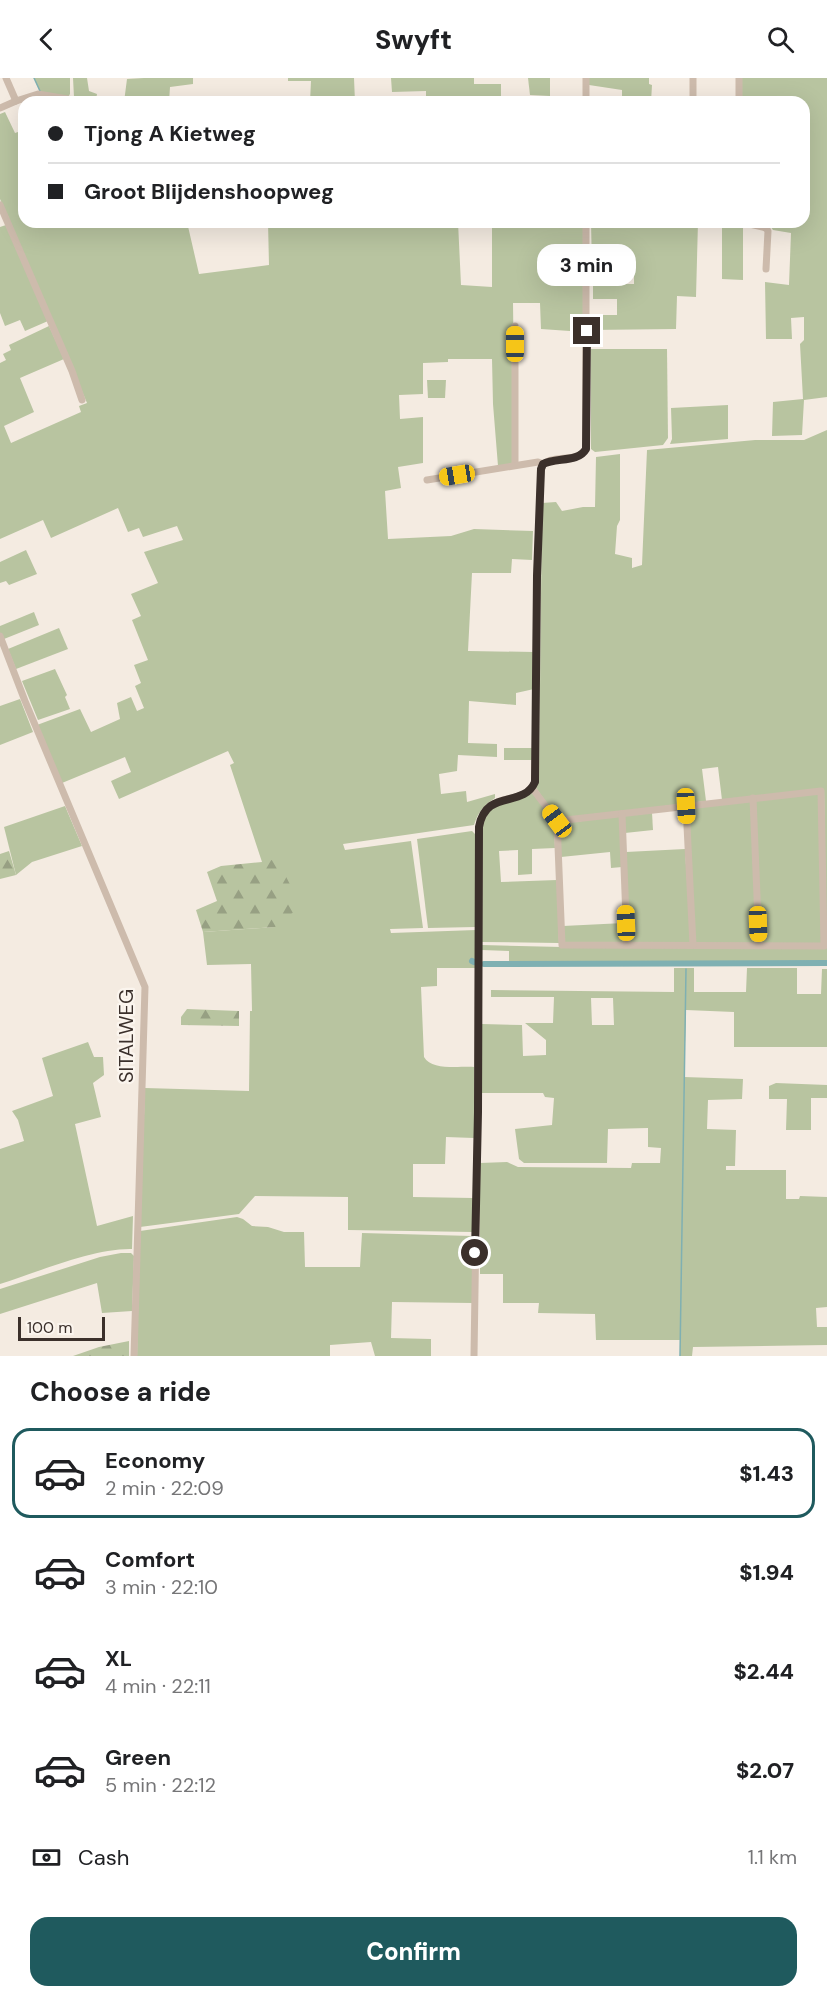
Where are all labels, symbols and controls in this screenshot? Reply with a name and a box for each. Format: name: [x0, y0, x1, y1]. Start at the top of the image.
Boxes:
text: Swyft: [375, 22, 452, 57]
icon: back: [30, 23, 63, 56]
icon: search: [764, 23, 797, 56]
text: Tjong A Kietweg: [84, 119, 256, 148]
text: Groot Blijdenshoopweg: [84, 177, 334, 206]
callout: 3 min: [538, 244, 636, 286]
text: 3 min: [560, 252, 613, 278]
route end: [573, 317, 600, 344]
car: [506, 326, 524, 362]
car: [438, 463, 476, 487]
car: [676, 788, 696, 824]
car: [539, 801, 575, 841]
car: [616, 905, 636, 941]
car: [748, 906, 768, 942]
street label: SITALWEG: [113, 989, 139, 1083]
route start: [461, 1239, 488, 1266]
scale bar: [18, 1314, 105, 1342]
text: 100 m: [27, 1317, 72, 1338]
text: Choose a ride: [30, 1374, 211, 1409]
icon: car: [33, 1446, 87, 1500]
text: Economy: [105, 1446, 205, 1475]
text: $1.43: [739, 1459, 794, 1488]
text: 2 min · 22:09: [105, 1475, 224, 1501]
icon: car: [33, 1545, 87, 1599]
text: Comfort: [105, 1545, 195, 1574]
text: $1.94: [739, 1558, 794, 1587]
text: 3 min · 22:10: [105, 1574, 218, 1600]
icon: car: [33, 1644, 87, 1698]
text: XL: [105, 1644, 132, 1673]
text: $2.44: [733, 1657, 794, 1686]
text: 4 min · 22:11: [105, 1673, 211, 1699]
icon: car: [33, 1743, 87, 1797]
text: Green: [105, 1743, 171, 1772]
text: $2.07: [736, 1756, 794, 1785]
text: 5 min · 22:12: [105, 1772, 216, 1798]
icon: cash: [30, 1841, 63, 1874]
text: Cash: [78, 1843, 129, 1872]
text: 1.1 km: [748, 1844, 797, 1870]
button: Confirm: [30, 1917, 797, 1986]

